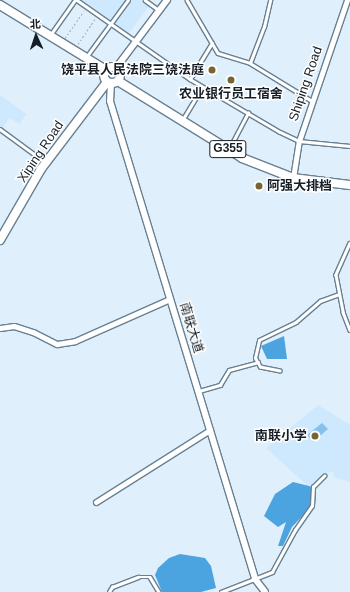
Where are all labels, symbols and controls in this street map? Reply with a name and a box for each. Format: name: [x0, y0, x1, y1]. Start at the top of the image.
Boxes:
north arrow: [16, 16, 56, 56]
text: 北: [30, 18, 41, 30]
street label: Shiping Road: [286, 45, 326, 123]
place label: 饶平县人民法院三饶法庭: [61, 62, 204, 78]
marker: 饶平县人民法院三饶法庭: [207, 65, 217, 75]
marker: 农业银行员工宿舍: [226, 75, 236, 85]
place label: 农业银行员工宿舍: [179, 86, 283, 102]
street label: Xiping Road: [15, 118, 67, 186]
road number: G355: [209, 139, 247, 159]
place label: 阿强大排档: [267, 178, 332, 194]
marker: 阿强大排档: [254, 181, 264, 191]
street label: 南联大道: [176, 301, 206, 355]
place label: 南联小学: [255, 428, 307, 444]
marker: 南联小学: [310, 431, 320, 441]

